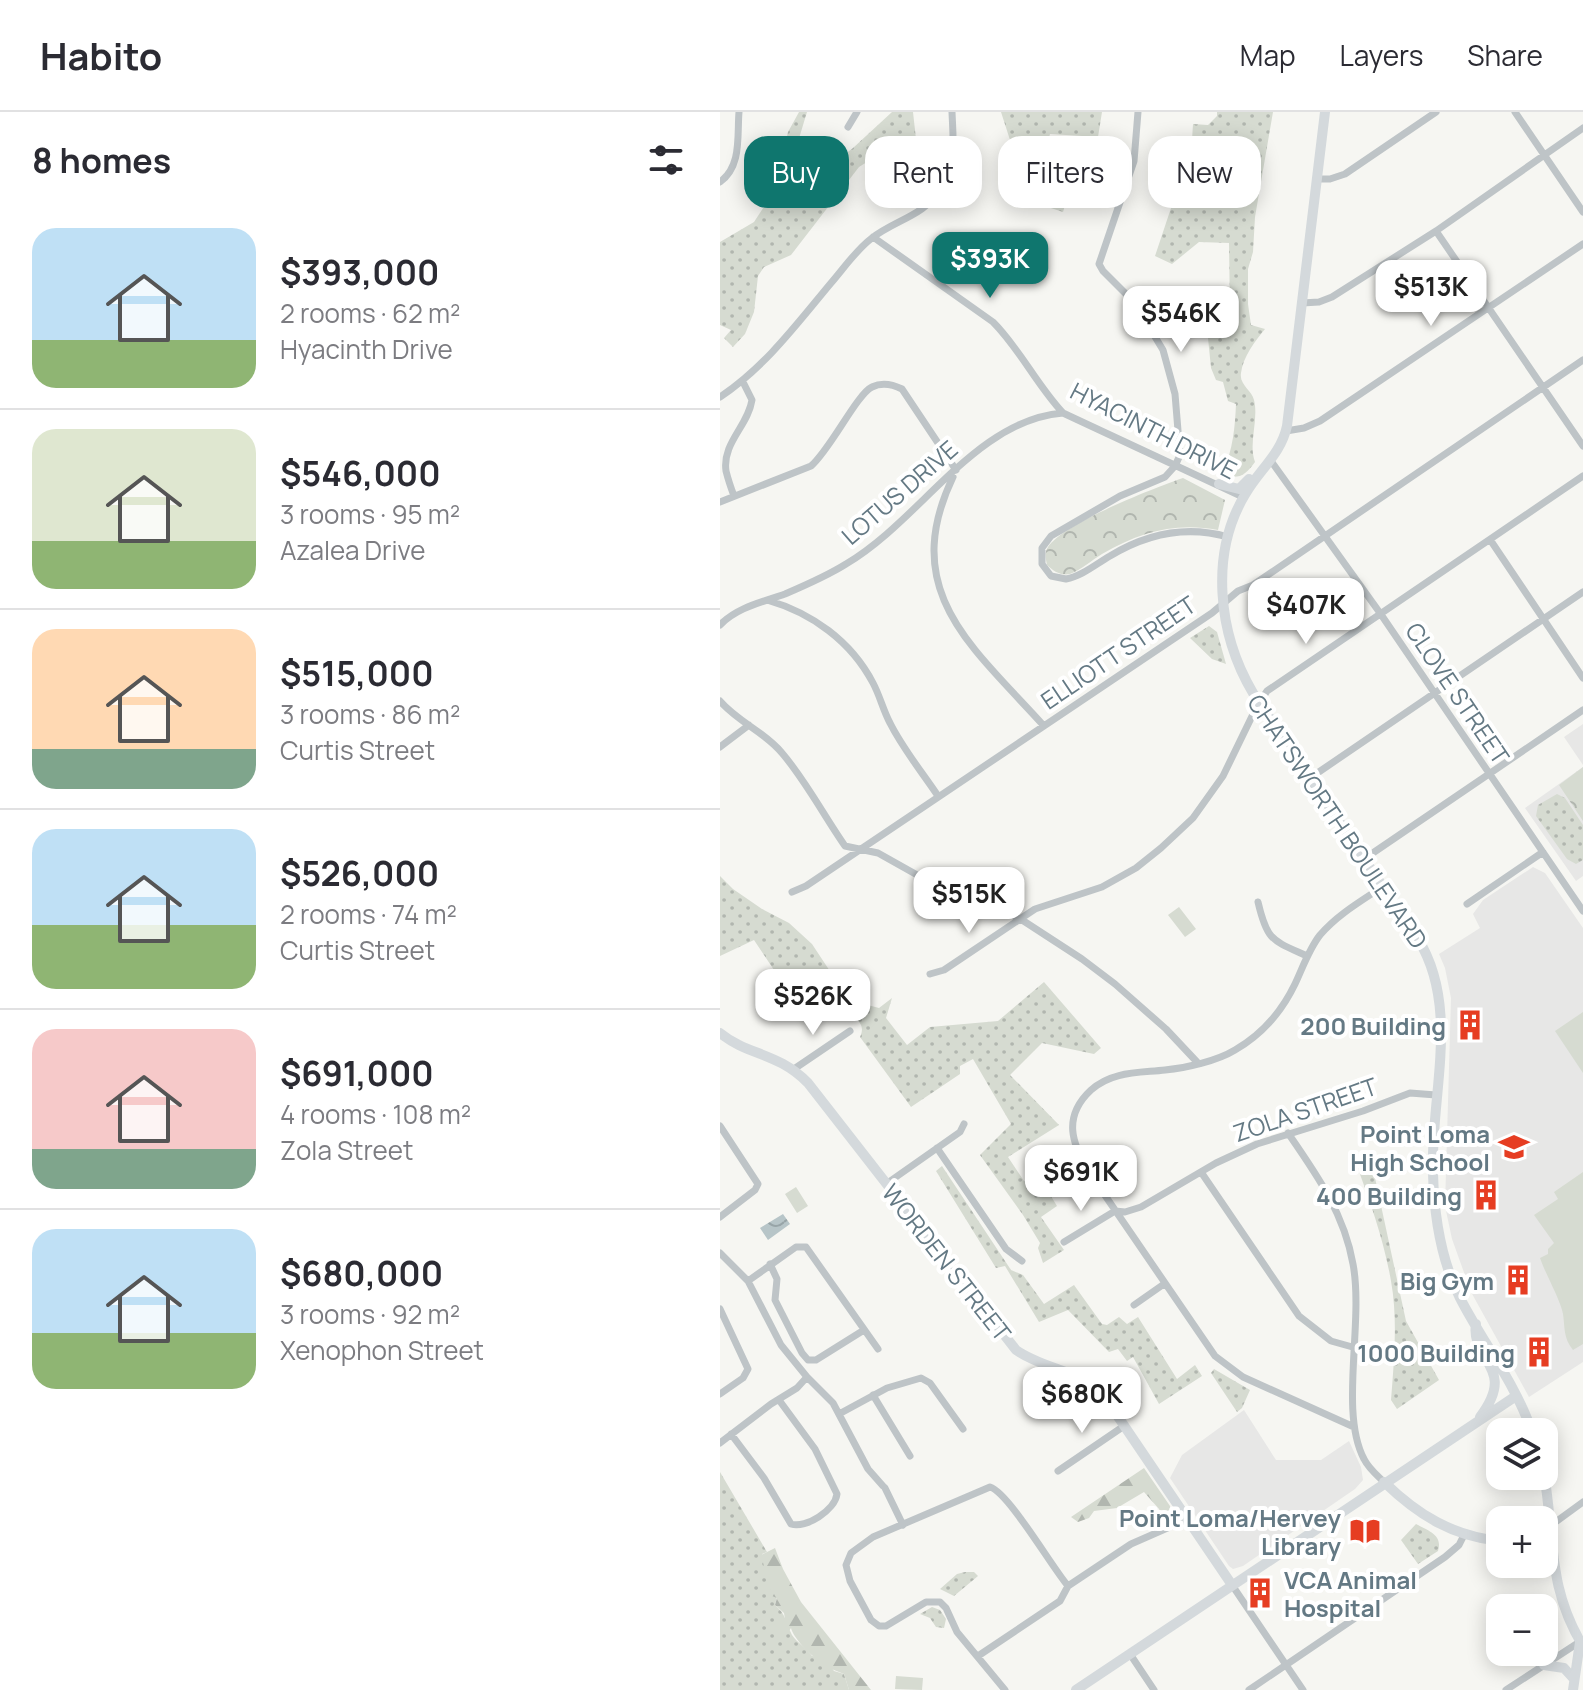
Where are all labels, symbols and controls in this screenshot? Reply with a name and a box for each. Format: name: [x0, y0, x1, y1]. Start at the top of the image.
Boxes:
text: Habito: [40, 29, 162, 81]
text: Map: [1240, 36, 1296, 74]
text: Layers: [1340, 36, 1423, 74]
text: Share: [1467, 36, 1543, 74]
chip: Buy: [744, 136, 849, 208]
chip: Rent: [865, 136, 982, 208]
chip: Filters: [998, 136, 1132, 208]
chip: New: [1148, 136, 1261, 208]
text: 8 homes: [32, 137, 171, 183]
icon: filters: [644, 138, 688, 182]
pin: $393K: [934, 232, 1046, 300]
text: $393K: [950, 240, 1030, 276]
text: $393,000: [280, 249, 439, 295]
icon: home: [96, 260, 192, 356]
pin: $513K: [1375, 260, 1487, 328]
text: $513K: [1394, 268, 1468, 304]
pin: $546K: [1125, 286, 1237, 354]
text: $546K: [1141, 294, 1221, 330]
text: 2 rooms · 62 m²: [280, 295, 460, 331]
text: Hyacinth Drive: [280, 331, 453, 367]
street label: HYACINTH DRIVE: [1065, 374, 1243, 486]
street label: LOTUS DRIVE: [834, 432, 964, 552]
text: $546,000: [280, 450, 441, 496]
icon: home: [96, 461, 192, 557]
text: 3 rooms · 95 m²: [280, 496, 460, 532]
text: Azalea Drive: [280, 532, 425, 568]
pin: $407K: [1250, 578, 1362, 646]
text: $407K: [1266, 586, 1346, 622]
street label: ELLIOTT STREET: [1034, 587, 1203, 716]
street label: CLOVE STREET: [1398, 616, 1518, 771]
text: $515,000: [280, 650, 434, 696]
icon: home: [96, 661, 192, 757]
street label: CHATSWORTH BOULEVARD: [1240, 687, 1436, 955]
text: 3 rooms · 86 m²: [280, 696, 460, 732]
text: Curtis Street: [280, 732, 435, 768]
text: $526,000: [280, 850, 439, 896]
icon: home: [96, 861, 192, 957]
pin: $515K: [913, 867, 1025, 935]
text: $515K: [931, 875, 1007, 911]
text: 2 rooms · 74 m²: [280, 896, 457, 932]
text: Curtis Street: [280, 932, 435, 968]
pin: $526K: [757, 969, 869, 1037]
text: $526K: [773, 977, 853, 1013]
building icon: 200 Building: [1453, 1008, 1487, 1042]
place label: 200 Building: [1300, 1009, 1446, 1042]
text: $691,000: [280, 1050, 434, 1096]
icon: home: [96, 1061, 192, 1157]
street label: ZOLA STREET: [1229, 1069, 1382, 1149]
text: 4 rooms · 108 m²: [280, 1096, 471, 1132]
place label: Point Loma High School: [1350, 1117, 1490, 1178]
school or university icon: Point Loma High School: [1497, 1130, 1531, 1164]
text: Zola Street: [280, 1132, 413, 1168]
pin: $691K: [1025, 1145, 1137, 1213]
text: $691K: [1043, 1153, 1119, 1189]
street label: WORDEN STREET: [875, 1176, 1019, 1348]
building icon: 400 Building: [1469, 1178, 1503, 1212]
place label: 400 Building: [1316, 1179, 1462, 1212]
text: $680,000: [280, 1250, 443, 1296]
icon: home: [96, 1261, 192, 1357]
building icon: Big Gym: [1501, 1263, 1535, 1297]
place label: Big Gym: [1400, 1264, 1494, 1297]
text: 3 rooms · 92 m²: [280, 1296, 460, 1332]
text: Xenophon Street: [280, 1332, 484, 1368]
building icon: 1000 Building: [1522, 1335, 1556, 1369]
place label: 1000 Building: [1357, 1336, 1515, 1369]
pin: $680K: [1026, 1367, 1138, 1435]
text: $680K: [1041, 1375, 1123, 1411]
map controls: [1486, 1418, 1558, 1666]
button: layers: [1486, 1418, 1558, 1490]
place label: Point Loma/Hervey Library: [1119, 1501, 1342, 1562]
button: +: [1486, 1506, 1558, 1578]
library icon: Point Loma/Hervey Library: [1348, 1514, 1382, 1548]
place label: VCA Animal Hospital: [1284, 1563, 1417, 1624]
building icon: VCA Animal Hospital: [1243, 1576, 1277, 1610]
button: −: [1486, 1594, 1558, 1666]

